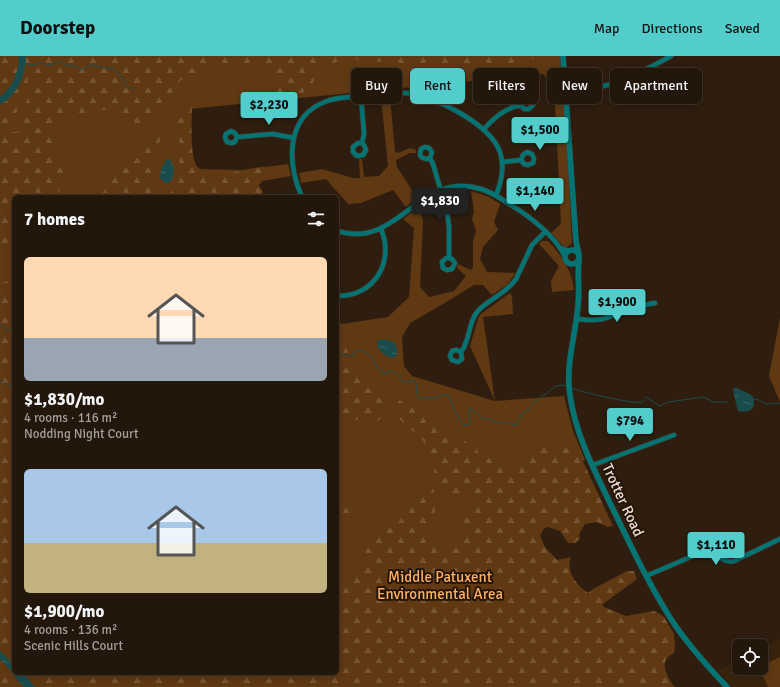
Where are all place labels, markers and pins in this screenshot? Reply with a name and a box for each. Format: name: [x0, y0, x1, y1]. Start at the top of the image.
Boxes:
pin: $2,230: [236, 92, 302, 126]
pin: $1,500: [507, 117, 573, 151]
pin: $1,140: [502, 178, 568, 212]
pin: $1,830: [407, 188, 473, 222]
pin: $1,900: [584, 289, 650, 323]
pin: $794: [606, 408, 654, 442]
pin: $1,110: [683, 532, 749, 566]

